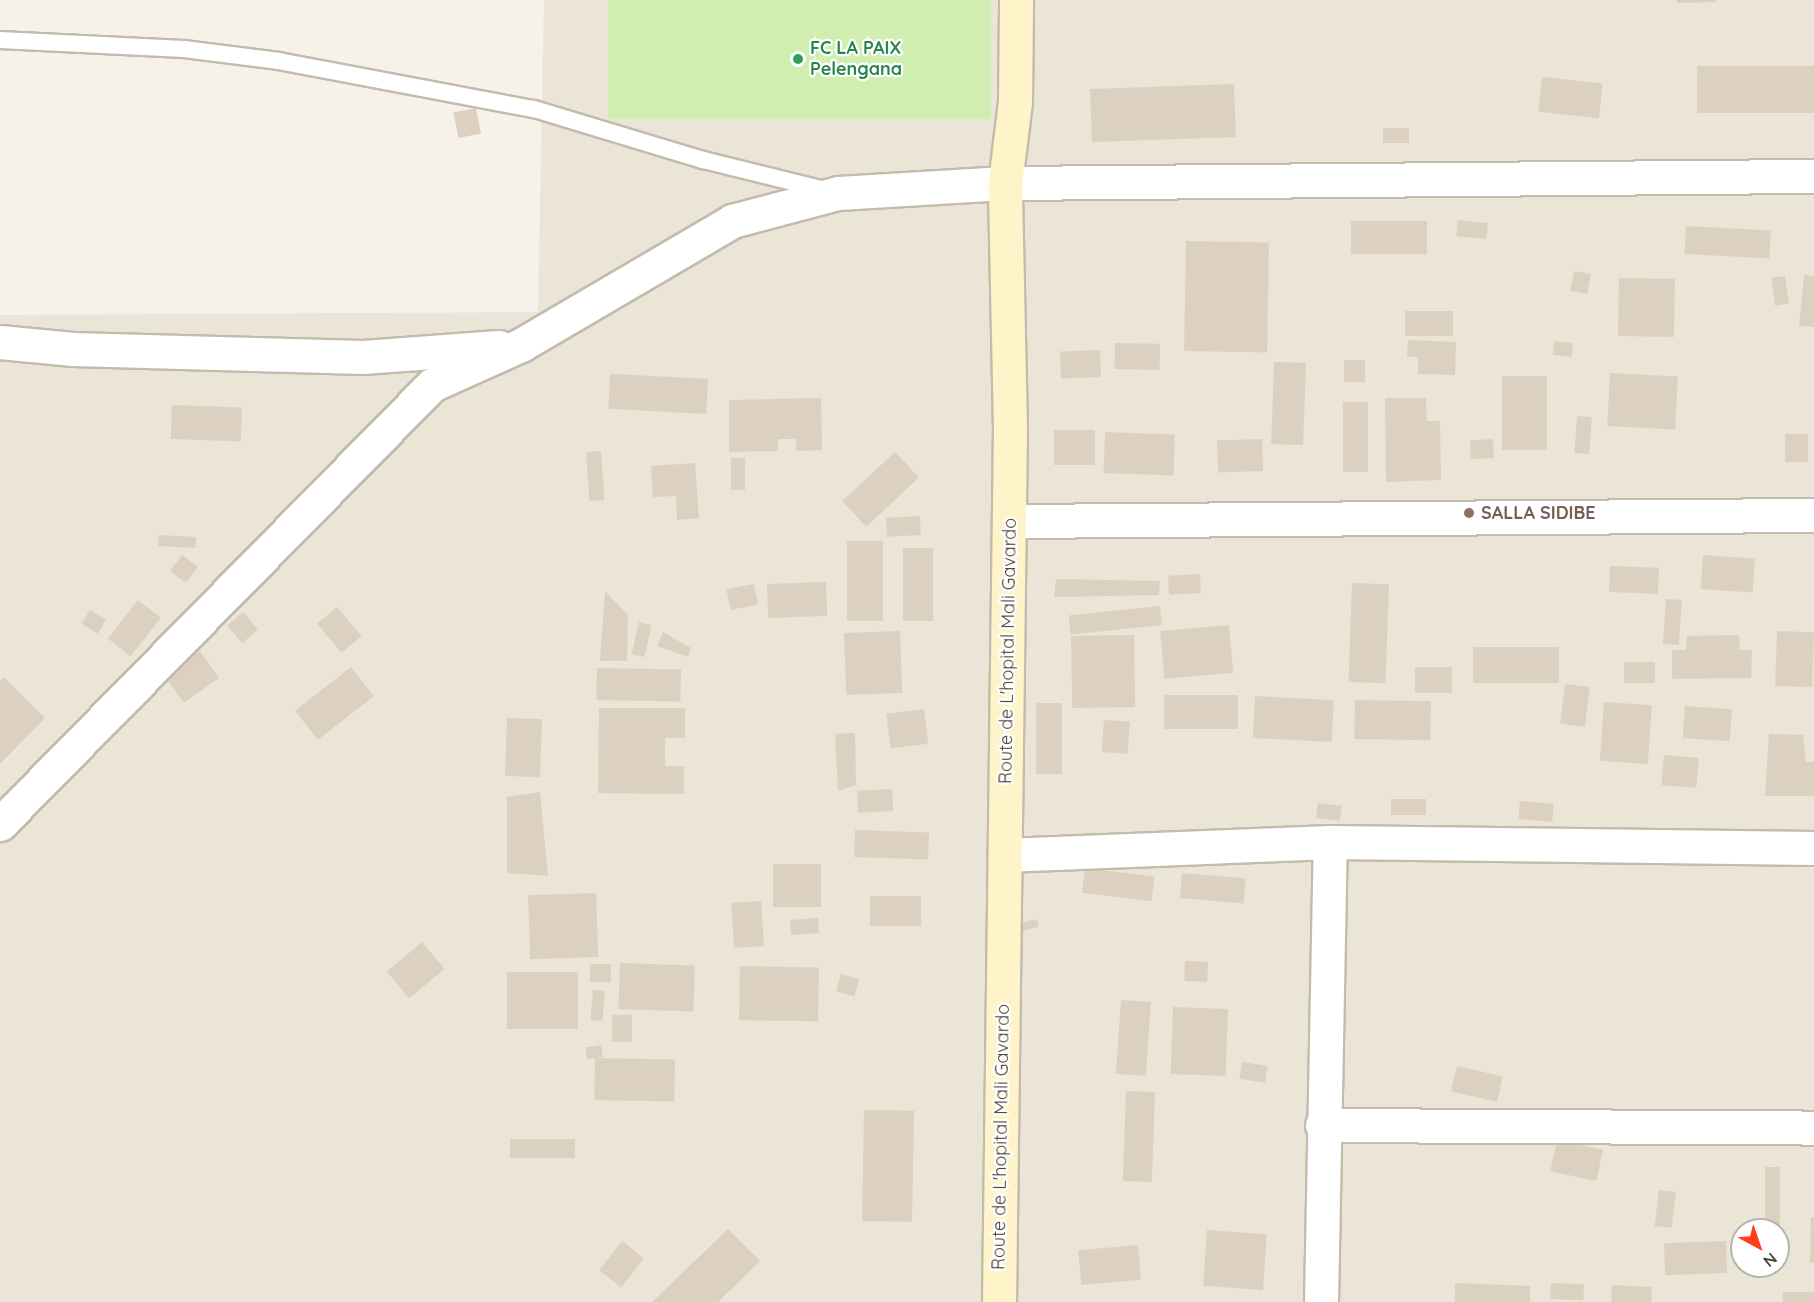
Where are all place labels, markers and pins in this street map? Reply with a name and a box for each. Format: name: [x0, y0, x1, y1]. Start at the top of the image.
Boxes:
place label: FC LA PAIX Pelengana: [810, 38, 902, 80]
marker: FC LA PAIX Pelengana: [791, 52, 805, 66]
place label: SALLA SIDIBE: [1481, 502, 1596, 524]
marker: SALLA SIDIBE: [1462, 506, 1476, 520]

